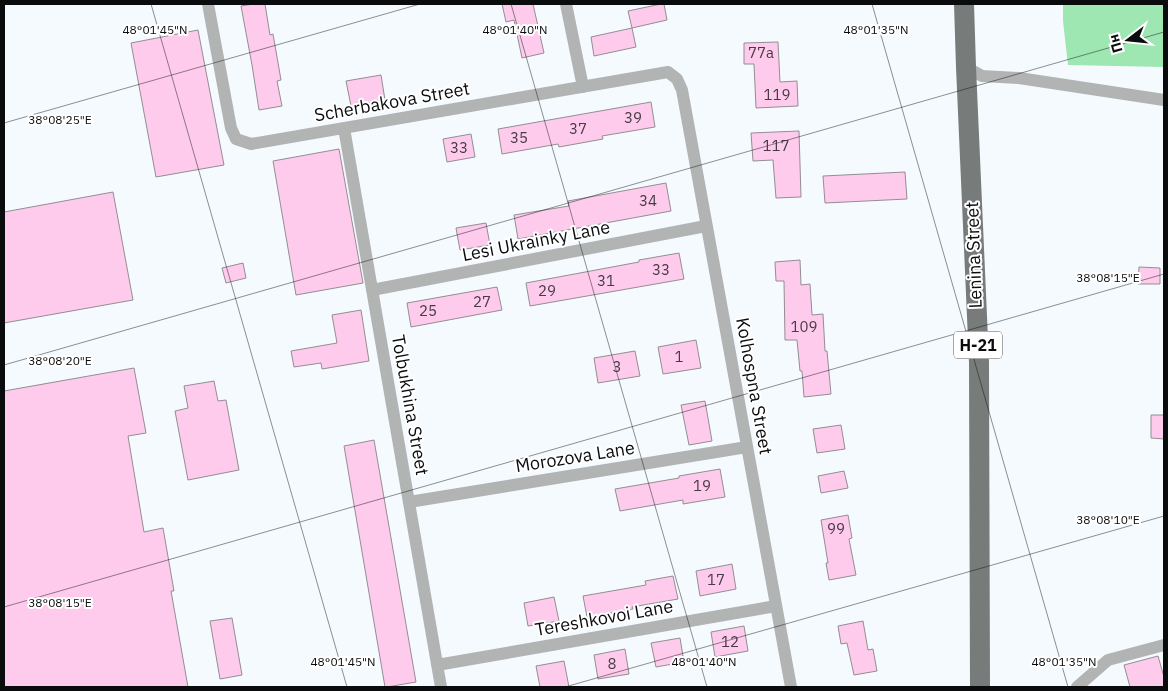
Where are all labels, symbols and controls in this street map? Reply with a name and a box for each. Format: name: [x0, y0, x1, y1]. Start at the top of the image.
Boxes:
north arrow: [1103, 15, 1153, 65]
text: 48°01'45"N: [122, 22, 188, 37]
text: 48°01'40"N: [482, 22, 548, 37]
text: 48°01'35"N: [843, 22, 909, 37]
text: Пн: [1104, 32, 1127, 55]
house number: 77а: [748, 43, 774, 62]
street label: Scherbakova Street: [312, 77, 471, 126]
house number: 119: [763, 85, 791, 104]
house number: 39: [624, 108, 642, 127]
text: 38°08'25"E: [28, 112, 92, 127]
house number: 37: [569, 119, 587, 138]
house number: 35: [510, 128, 528, 147]
house number: 117: [762, 136, 790, 155]
house number: 33: [450, 138, 468, 157]
house number: 34: [639, 191, 657, 210]
street label: Lenina Street: [960, 201, 987, 309]
street label: Lesi Ukrainky Lane: [460, 215, 612, 266]
house number: 33: [652, 260, 670, 279]
text: 38°08'15"E: [1076, 270, 1140, 285]
house number: 31: [597, 271, 615, 290]
house number: 29: [538, 281, 556, 300]
house number: 27: [473, 292, 491, 311]
house number: 25: [419, 301, 437, 320]
street label: Kolhospna Street: [731, 316, 778, 456]
house number: 109: [790, 317, 818, 336]
road number: Н-21: [954, 332, 1002, 358]
street label: Tolbukhina Street: [387, 333, 434, 477]
house number: 1: [674, 347, 684, 366]
text: 38°08'20"E: [28, 353, 92, 368]
house number: 3: [612, 357, 622, 376]
street label: Morozova Lane: [514, 436, 636, 477]
house number: 19: [693, 476, 711, 495]
text: 38°08'10"E: [1076, 512, 1140, 527]
house number: 99: [827, 519, 845, 538]
house number: 17: [707, 570, 725, 589]
street label: Tereshkovoi Lane: [533, 594, 675, 641]
text: 38°08'15"E: [28, 595, 92, 610]
house number: 12: [721, 632, 739, 651]
text: 48°01'45"N: [310, 654, 376, 669]
house number: 8: [607, 654, 617, 673]
text: 48°01'40"N: [671, 654, 737, 669]
text: 48°01'35"N: [1031, 654, 1097, 669]

